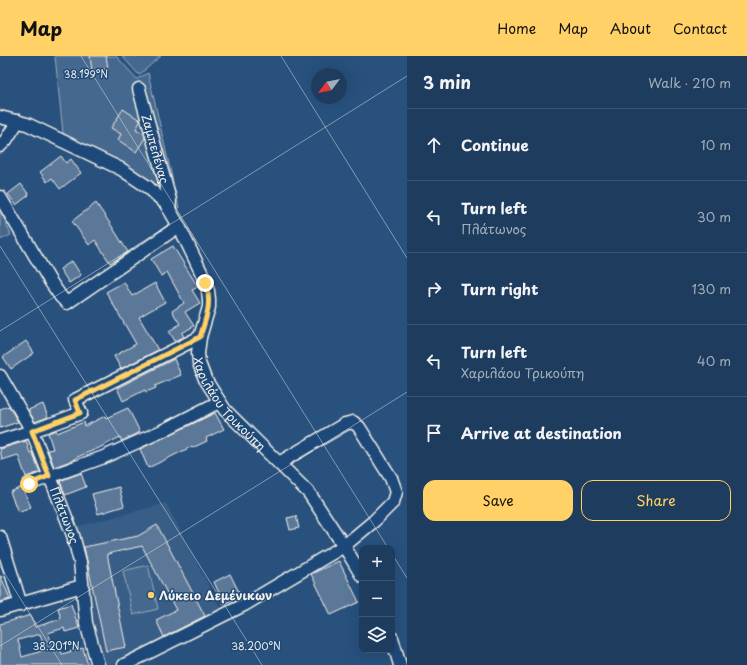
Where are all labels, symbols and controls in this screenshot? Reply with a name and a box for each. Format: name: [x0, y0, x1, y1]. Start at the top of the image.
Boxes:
text: Map: [20, 14, 62, 42]
text: Home: [497, 18, 536, 39]
text: Map: [558, 18, 588, 39]
text: About: [610, 18, 651, 39]
text: Contact: [673, 18, 727, 39]
text: 38.199°N: [64, 66, 108, 81]
north arrow: [311, 68, 347, 104]
text: 3 min: [423, 69, 471, 95]
text: Walk · 210 m: [648, 73, 731, 92]
street label: Ζαμπελένας: [137, 112, 174, 186]
text: Continue: [461, 133, 529, 156]
icon: ahead: [423, 134, 445, 156]
text: 10 m: [701, 135, 731, 154]
text: Turn left: [461, 196, 527, 219]
icon: left: [423, 206, 445, 228]
text: 30 m: [697, 207, 731, 226]
text: Πλάτωνος: [461, 219, 526, 238]
route end: [196, 274, 214, 292]
text: Turn right: [461, 277, 538, 300]
icon: right: [423, 278, 445, 300]
text: 130 m: [692, 279, 731, 298]
text: Turn left: [461, 340, 527, 363]
icon: left: [423, 350, 445, 372]
text: 40 m: [697, 351, 731, 370]
street label: Χαριλάου Τρικούπη: [189, 356, 270, 455]
text: Χαριλάου Τρικούπη: [461, 363, 584, 382]
text: Arrive at destination: [461, 421, 622, 444]
icon: arrive: [423, 422, 445, 444]
route start: [20, 475, 38, 493]
button: Save: [423, 480, 573, 521]
button: Share: [581, 480, 731, 521]
street label: Πλάτωνος: [46, 484, 84, 546]
map controls: [359, 545, 395, 653]
button: +: [359, 545, 395, 581]
button: −: [359, 581, 395, 617]
place label: Λύκειο Δεμένικων: [159, 586, 272, 604]
marker: Λύκειο Δεμένικων: [146, 590, 156, 600]
button: layers: [359, 617, 395, 653]
text: 38.201°N: [33, 638, 80, 653]
text: 38.200°N: [231, 638, 281, 653]

